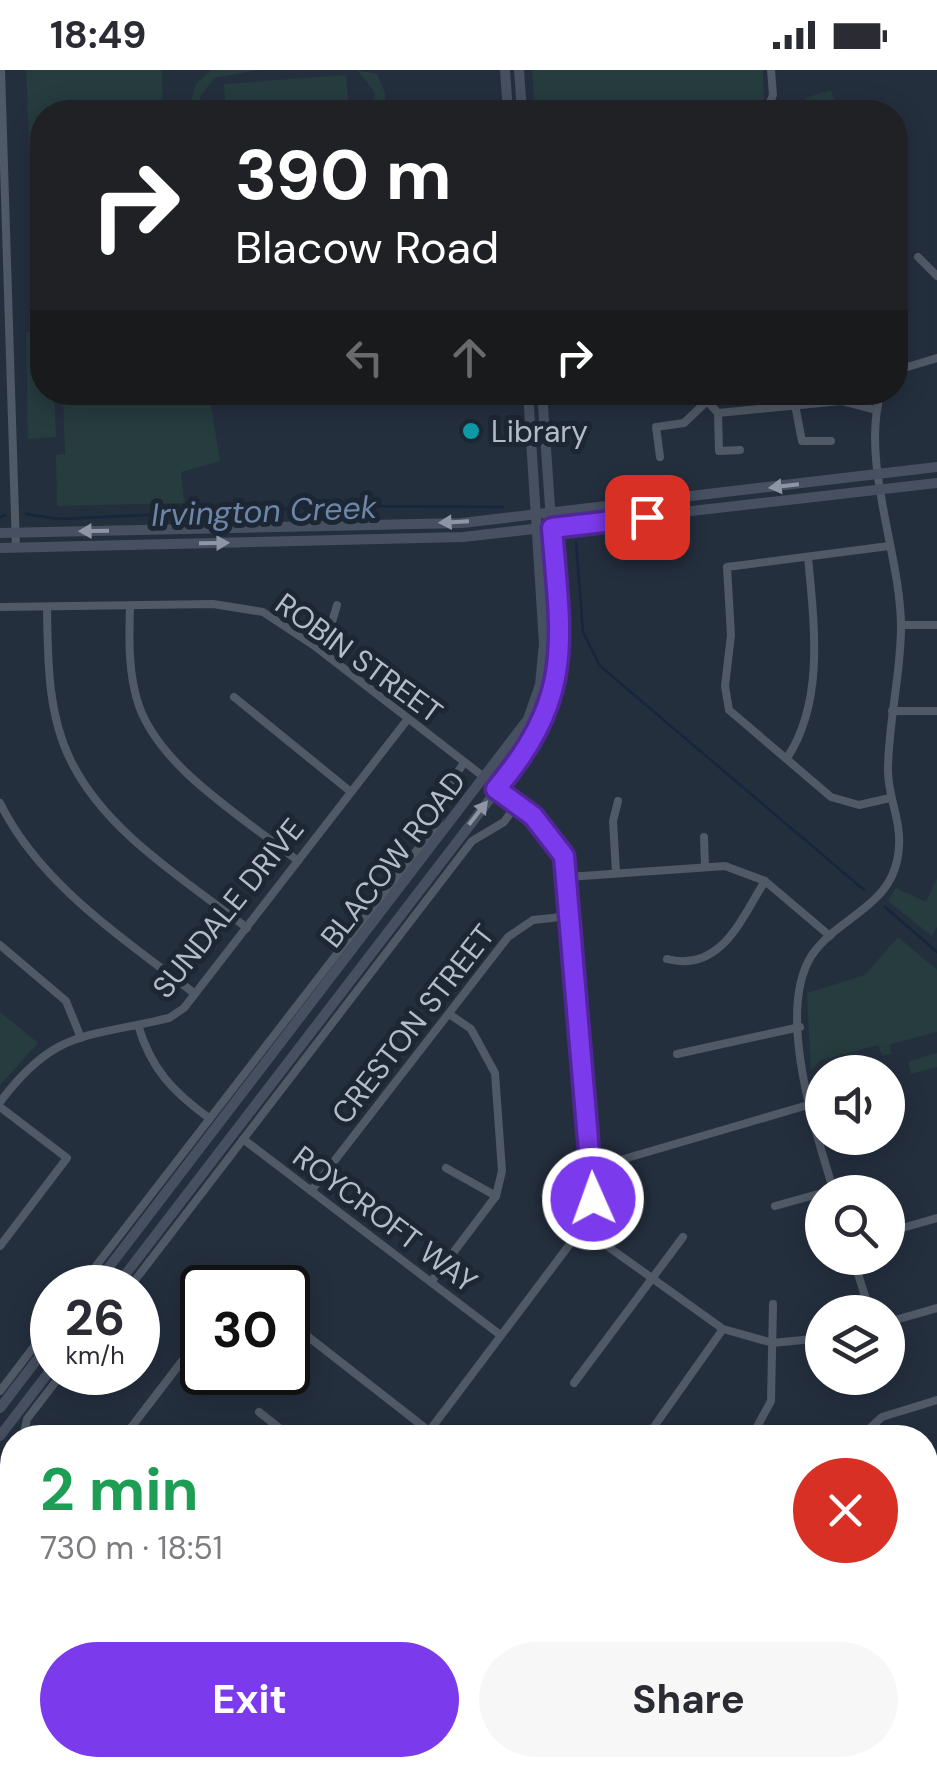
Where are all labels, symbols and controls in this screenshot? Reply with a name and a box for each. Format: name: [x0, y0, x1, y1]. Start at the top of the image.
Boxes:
text: 18:49: [50, 10, 146, 60]
text: 390 m: [235, 130, 452, 221]
icon: right: [70, 140, 200, 270]
text: Blacow Road: [235, 218, 499, 277]
icon: left: [337, 330, 392, 385]
icon: ahead: [442, 330, 497, 385]
icon: right: [547, 330, 602, 385]
place label: Library: [491, 412, 588, 451]
marker: Library: [460, 420, 482, 442]
pin: [605, 475, 690, 560]
one-way arrow: [768, 478, 800, 494]
water label: Irvington Creek: [150, 486, 378, 536]
icon: arrive: [620, 490, 675, 545]
one-way arrow: [438, 515, 470, 531]
one-way arrow: [78, 523, 110, 539]
one-way arrow: [198, 535, 230, 551]
street label: ROBIN STREET: [268, 584, 450, 732]
street label: BLACOW ROAD: [312, 763, 474, 955]
one-way arrow: [467, 800, 487, 826]
street label: SUNDALE DRIVE: [144, 810, 312, 1006]
street label: CRESTON STREET: [323, 916, 503, 1132]
map controls: [805, 1055, 905, 1395]
button: sound: [805, 1055, 905, 1155]
street label: ROYCROFT WAY: [285, 1137, 485, 1301]
position arrow: [541, 1147, 645, 1251]
button: search: [805, 1175, 905, 1275]
speed limit sign: 30: [180, 1265, 310, 1395]
text: 26: [65, 1285, 125, 1351]
button: layers: [805, 1295, 905, 1395]
text: km/h: [65, 1339, 125, 1372]
text: 2 min: [40, 1450, 199, 1529]
button: close: [793, 1458, 898, 1563]
text: 730 m · 18:51: [40, 1527, 223, 1569]
button: Exit: [40, 1642, 459, 1757]
button: Share: [479, 1642, 898, 1757]

